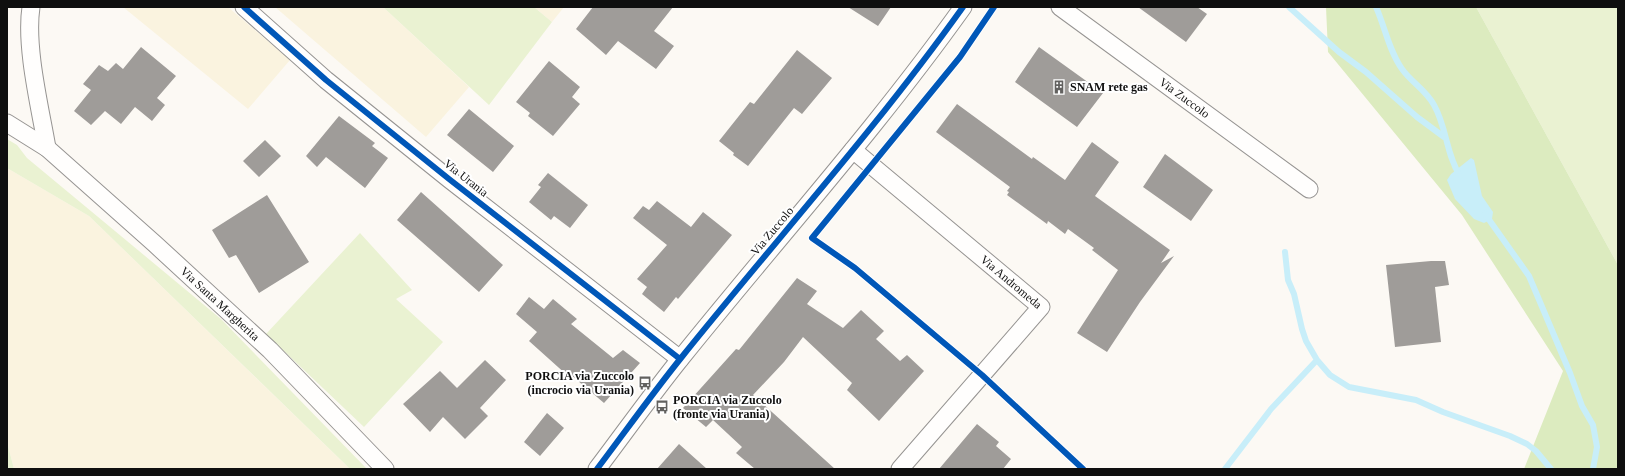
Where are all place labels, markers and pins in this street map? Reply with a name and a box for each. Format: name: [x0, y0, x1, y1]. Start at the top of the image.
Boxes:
building icon: SNAM rete gas: [1051, 79, 1067, 95]
place label: SNAM rete gas: [1070, 80, 1148, 94]
place label: PORCIA via Zuccolo (incrocio via Urania): [525, 369, 634, 397]
bus stop icon: PORCIA via Zuccolo (incrocio via Urania): [637, 375, 653, 391]
place label: PORCIA via Zuccolo (fronte via Urania): [673, 393, 782, 421]
bus stop icon: PORCIA via Zuccolo (fronte via Urania): [654, 399, 670, 415]

